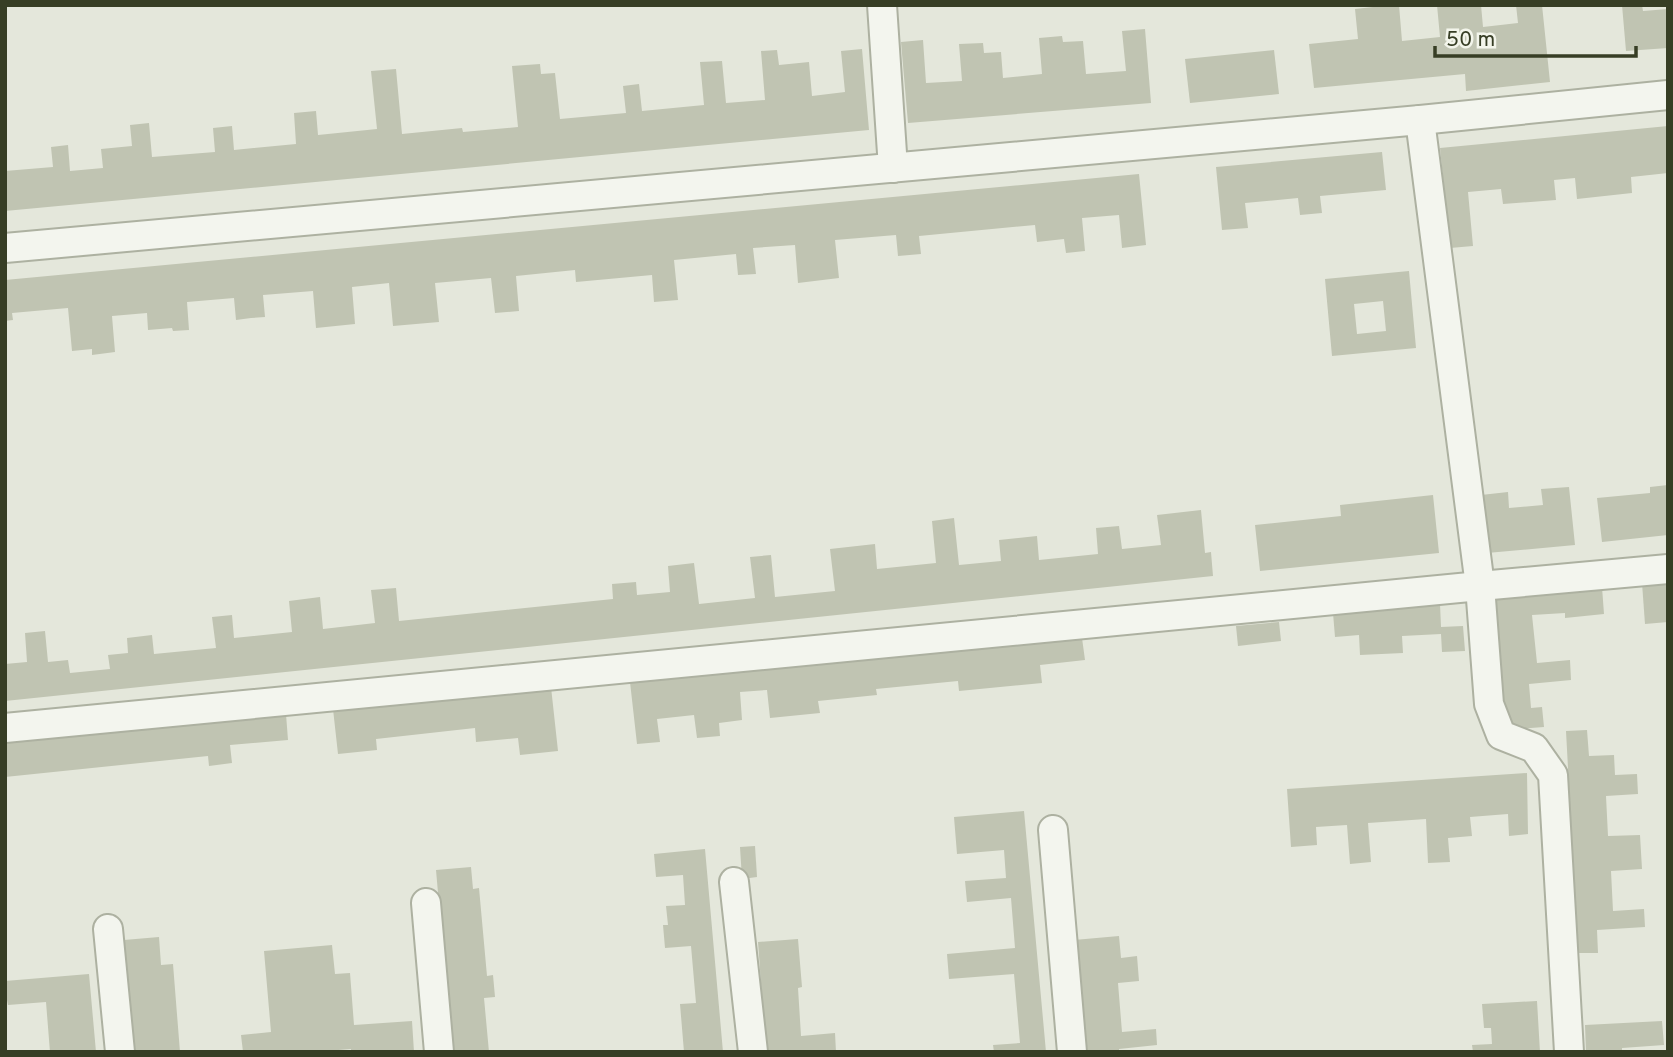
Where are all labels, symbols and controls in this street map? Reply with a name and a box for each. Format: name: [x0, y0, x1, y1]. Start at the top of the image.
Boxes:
scale bar: [1435, 14, 1636, 58]
text: 50 m: [1446, 27, 1495, 54]

